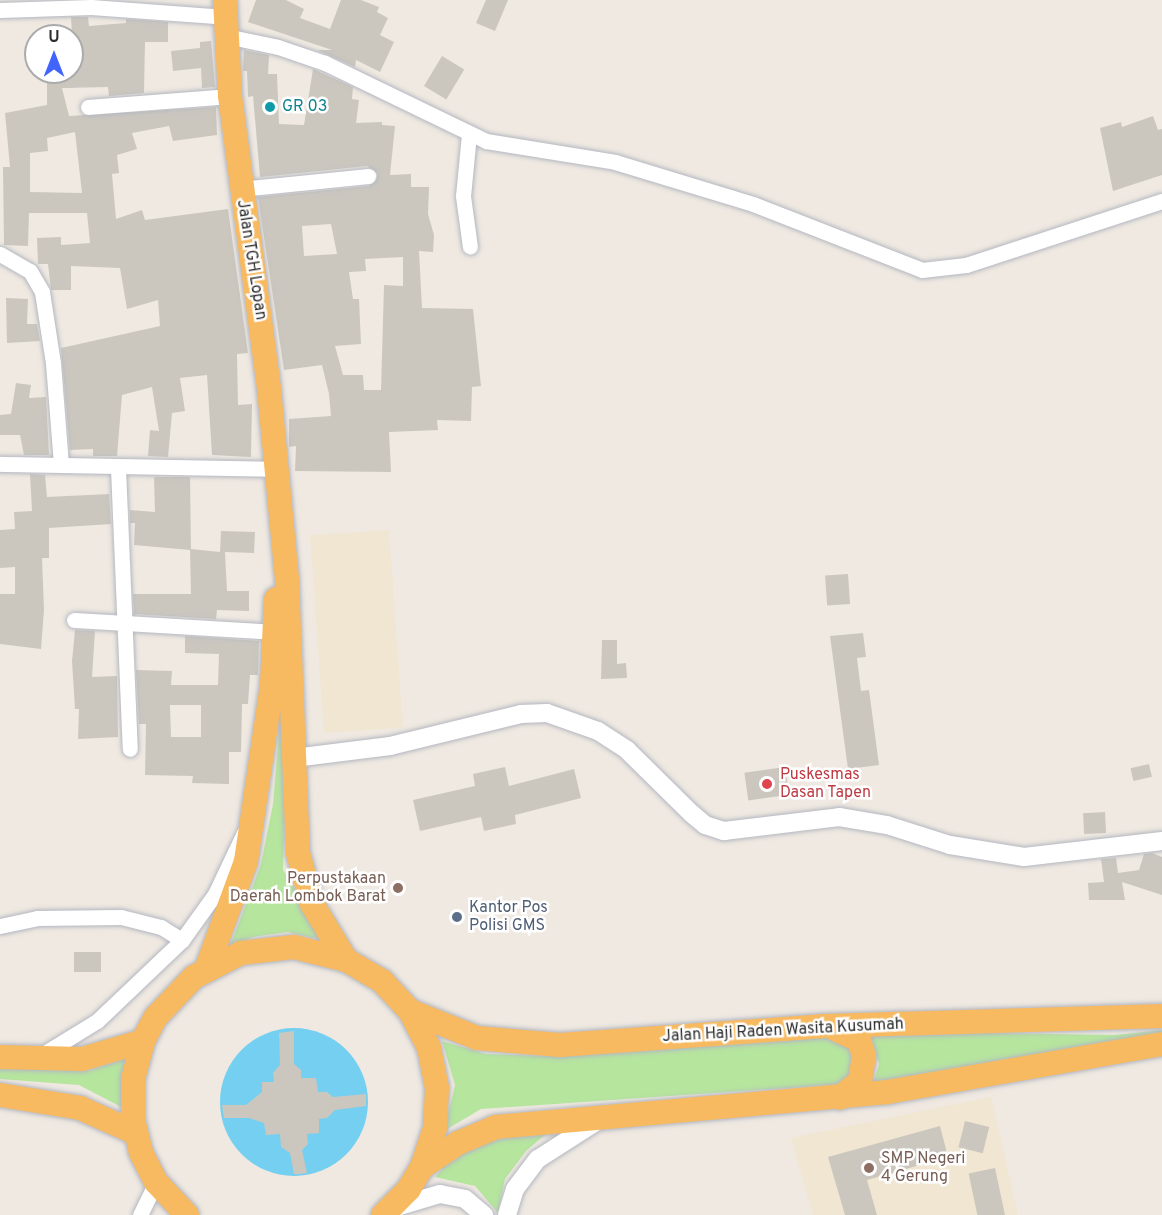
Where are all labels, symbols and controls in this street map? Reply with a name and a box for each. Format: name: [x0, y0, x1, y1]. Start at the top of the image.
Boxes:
north arrow: [24, 24, 84, 84]
text: U: [48, 28, 60, 48]
place label: GR 03: [282, 97, 327, 117]
marker: GR 03: [263, 100, 277, 114]
street label: Jalan TGH Lopan: [232, 198, 270, 322]
place label: Puskesmas Dasan Tapen: [780, 765, 872, 803]
marker: Puskesmas Dasan Tapen: [758, 775, 776, 793]
place label: Perpustakaan Daerah Lombok Barat: [230, 869, 386, 907]
marker: Perpustakaan Daerah Lombok Barat: [391, 881, 405, 895]
place label: Kantor Pos Polisi GMS: [469, 898, 548, 936]
marker: Kantor Pos Polisi GMS: [450, 910, 464, 924]
street label: Jalan Haji Raden Wasita Kusumah: [662, 1015, 904, 1047]
place label: SMP Negeri 4 Gerung: [881, 1149, 965, 1187]
marker: SMP Negeri 4 Gerung: [862, 1161, 876, 1175]

